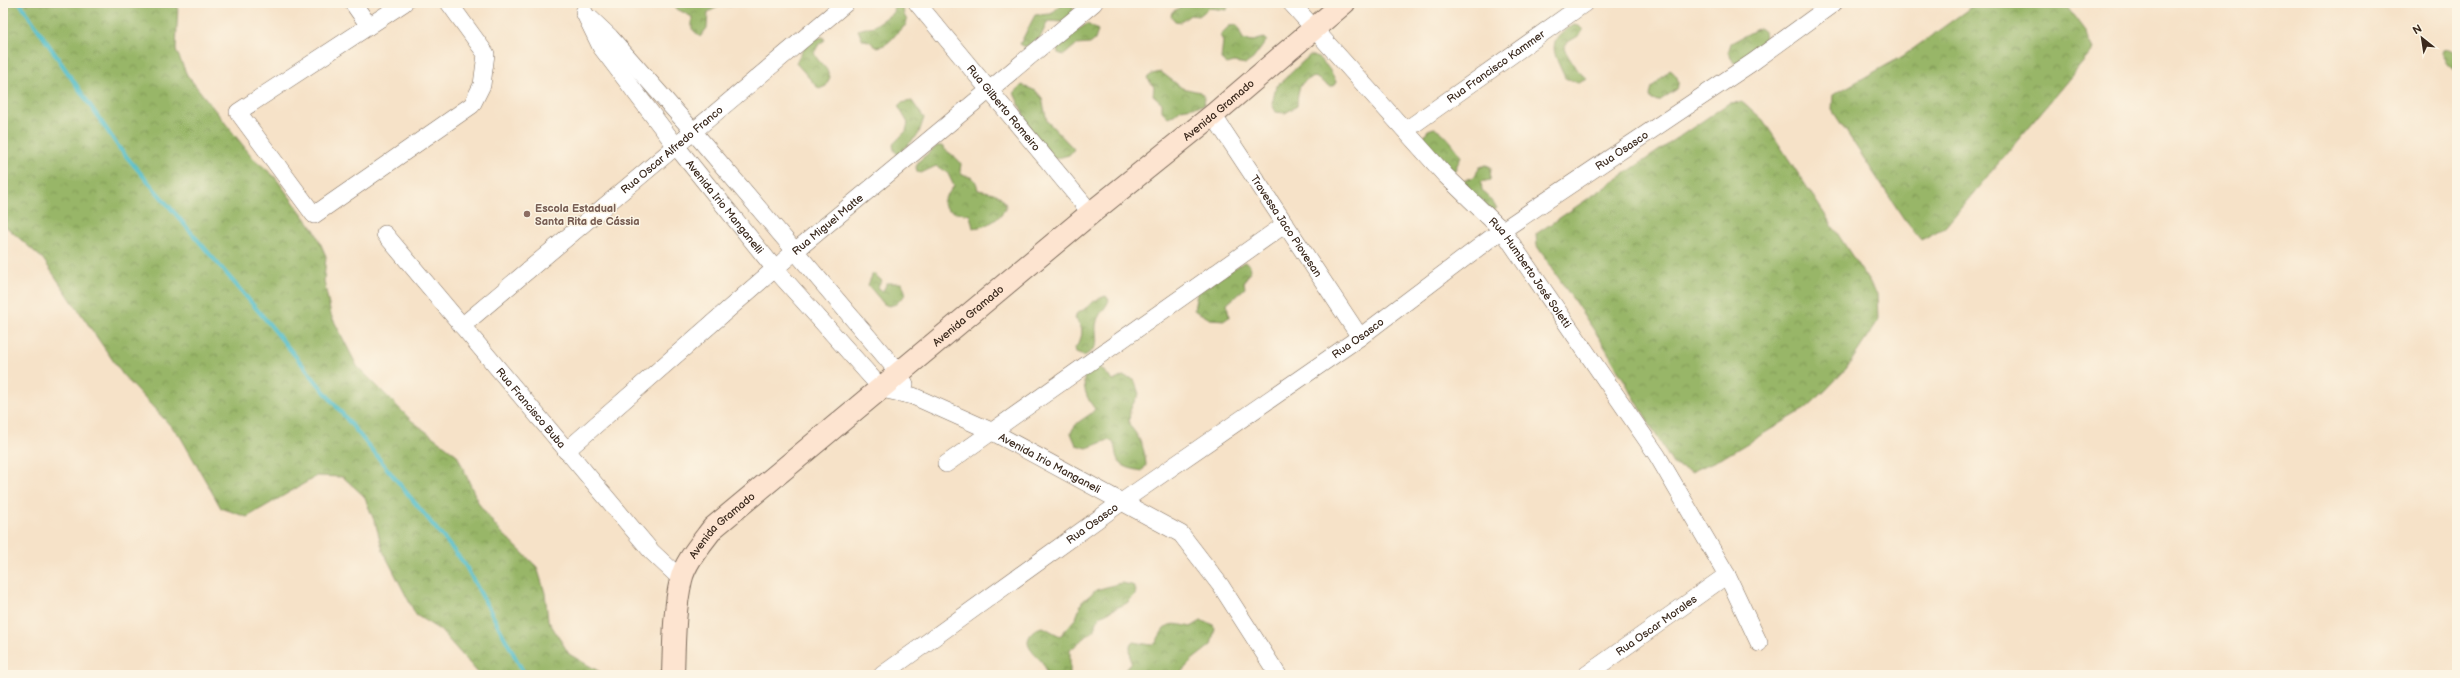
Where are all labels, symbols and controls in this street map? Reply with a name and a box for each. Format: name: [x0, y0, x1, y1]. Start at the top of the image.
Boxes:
north arrow: [2402, 18, 2442, 58]
text: N: [2410, 22, 2424, 37]
street label: Rua Francisco Kammer: [1444, 27, 1548, 105]
street label: Rua Gilberto Romeiro: [964, 62, 1043, 153]
street label: Avenida Gramado: [1180, 76, 1257, 143]
street label: Rua Oscar Alfredo Franco: [618, 103, 725, 196]
street label: Rua Osasco: [1593, 128, 1650, 173]
street label: Avenida Irio Manganelli: [683, 157, 766, 256]
street label: Travessa Jaco Piovesan: [1248, 173, 1325, 279]
street label: Rua Miguel Matte: [789, 191, 866, 258]
place label: Escola Estadual Santa Rita de Cássia: [535, 202, 640, 228]
marker: Escola Estadual Santa Rita de Cássia: [522, 209, 532, 219]
street label: Rua Humberto José Soletti: [1486, 215, 1574, 330]
street label: Avenida Gramado: [930, 282, 1006, 349]
street label: Rua Osasco: [1329, 315, 1386, 361]
street label: Rua Francisco Buba: [493, 365, 568, 451]
street label: Avenida Irio Manganeli: [997, 430, 1103, 496]
street label: Avenida Gramado: [686, 490, 757, 561]
street label: Rua Osasco: [1064, 500, 1120, 546]
street label: Rua Oscar Morales: [1613, 592, 1700, 658]

